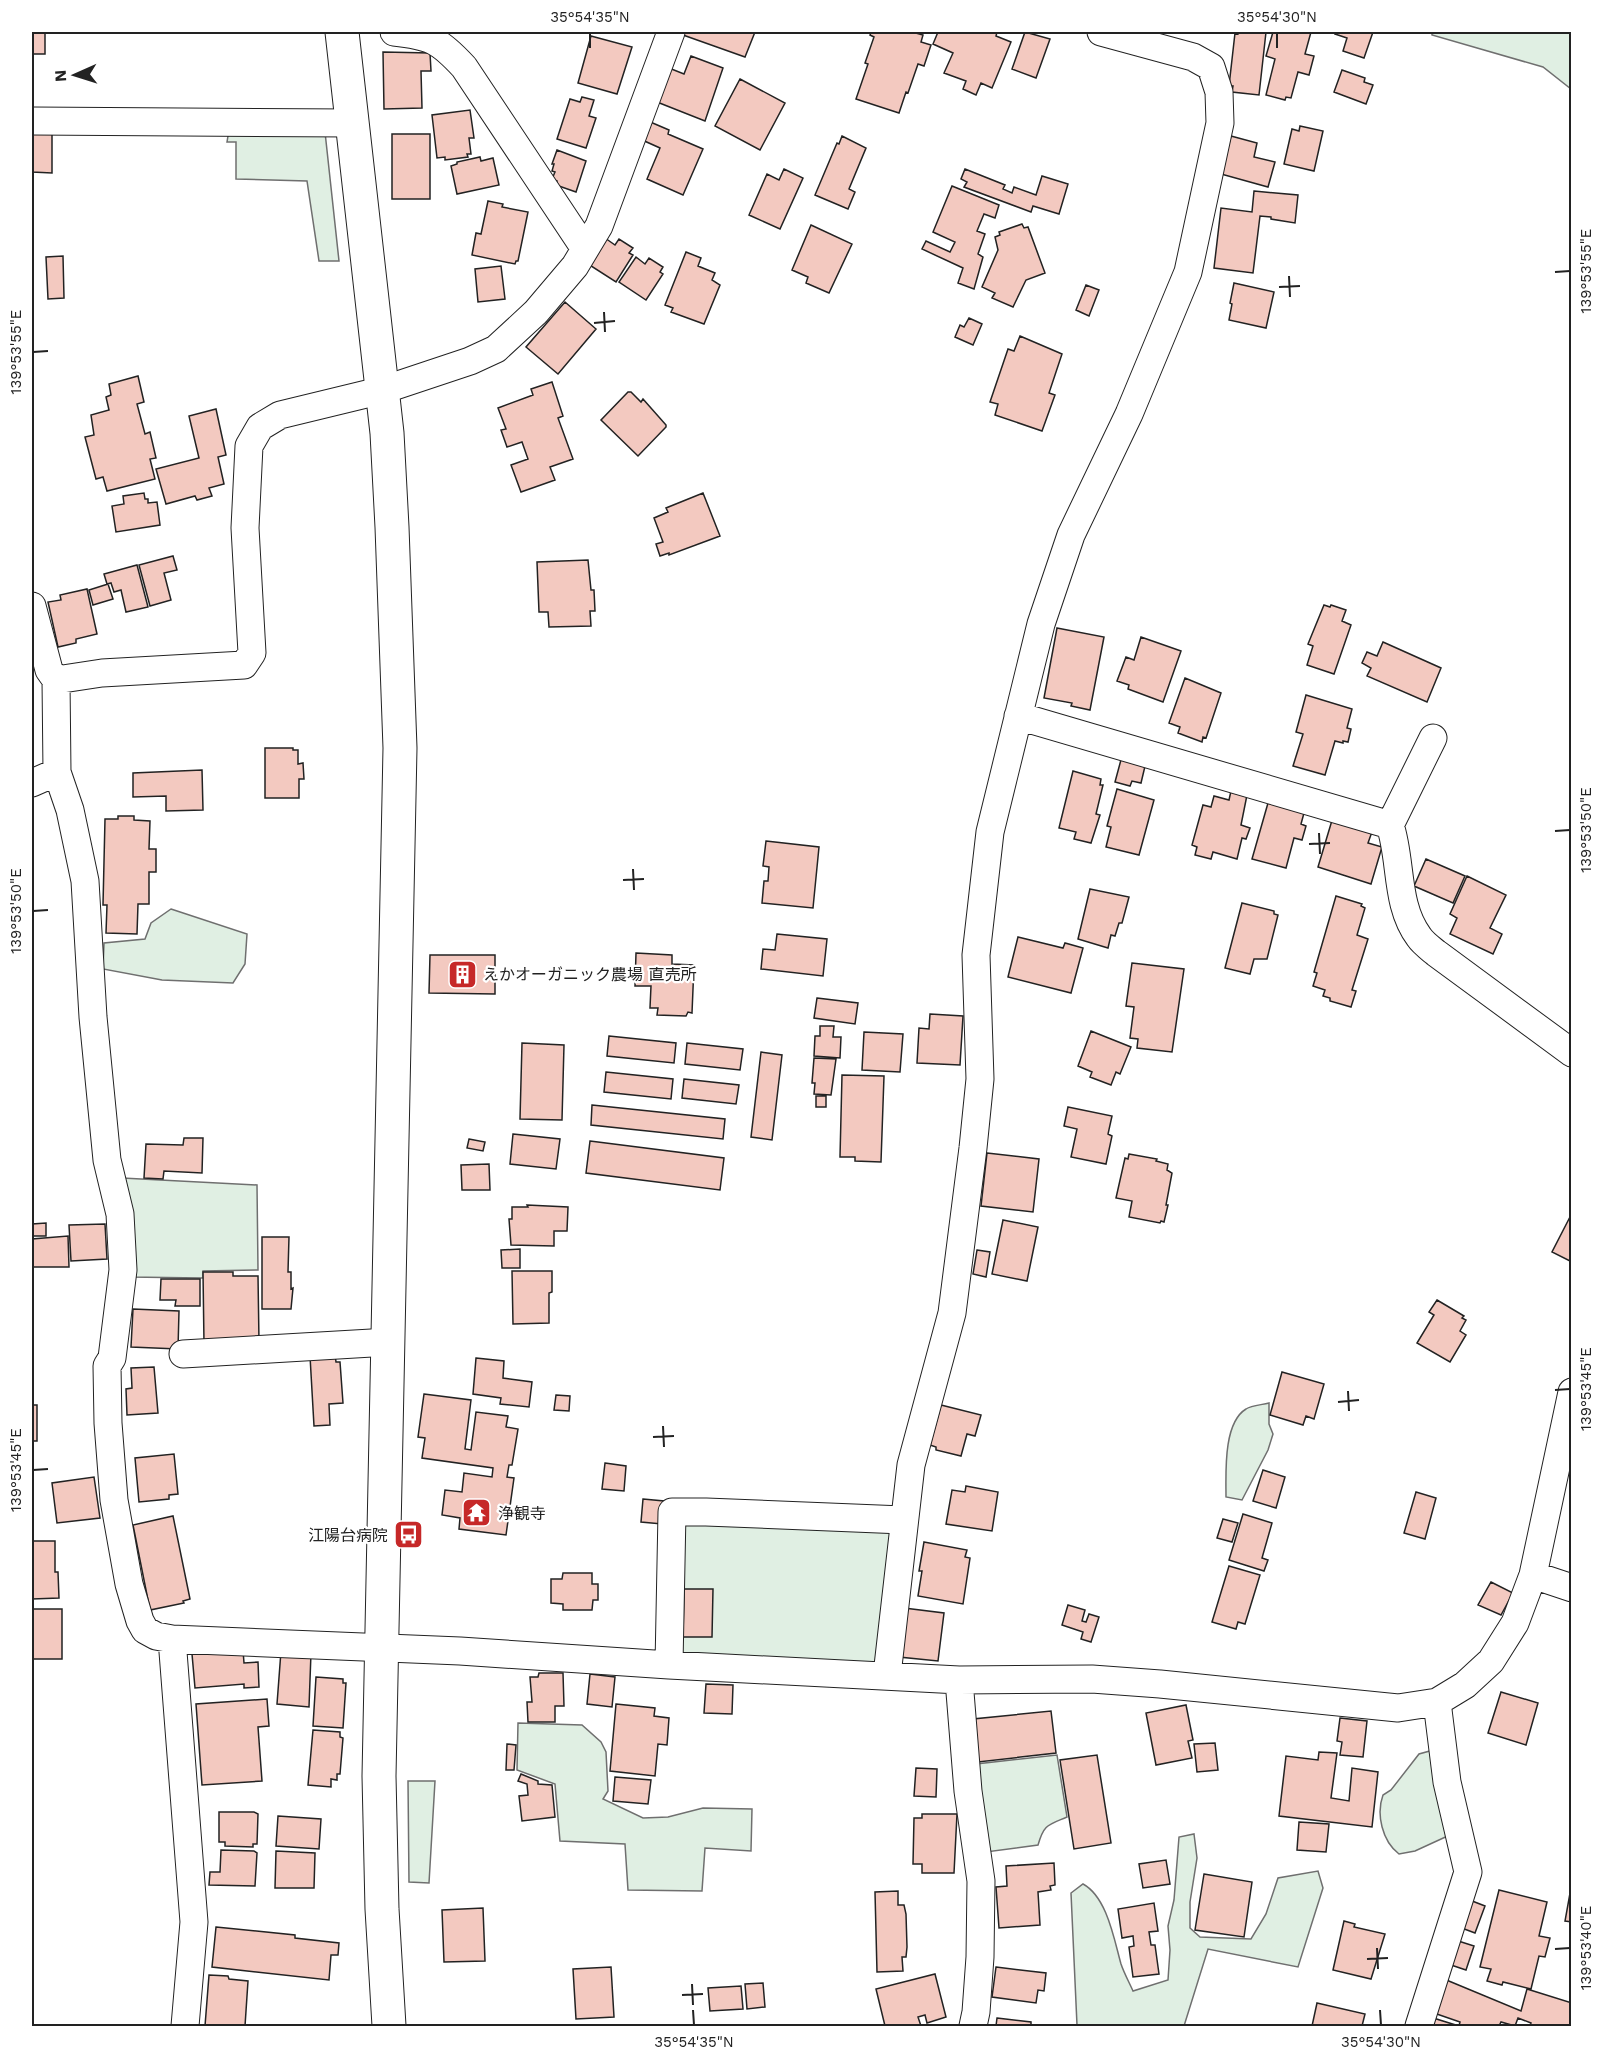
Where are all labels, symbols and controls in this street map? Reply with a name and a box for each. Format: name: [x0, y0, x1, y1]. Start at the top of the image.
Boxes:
text: 35°54'35"N: [550, 8, 630, 26]
text: 35°54'30"N: [1237, 8, 1317, 26]
north arrow: [45, 45, 105, 105]
text: N: [51, 69, 70, 82]
text: 139°53'55"E: [1577, 229, 1595, 313]
text: 139°53'55"E: [7, 310, 25, 394]
text: 139°53'50"E: [1577, 787, 1595, 873]
text: 139°53'50"E: [7, 868, 25, 954]
building icon: えかオーガニック農場 直売所: [446, 958, 478, 990]
place label: えかオーガニック農場 直売所: [483, 965, 696, 984]
text: 139°53'45"E: [1577, 1347, 1595, 1431]
text: 139°53'45"E: [7, 1428, 25, 1512]
temple icon: 浄観寺: [461, 1497, 493, 1529]
place label: 浄観寺: [498, 1504, 546, 1523]
bus stop icon: 江陽台病院: [393, 1519, 425, 1551]
place label: 江陽台病院: [308, 1526, 388, 1545]
text: 139°53'40"E: [1577, 1906, 1595, 1990]
text: 35°54'35"N: [654, 2033, 734, 2051]
text: 35°54'30"N: [1341, 2033, 1421, 2051]

